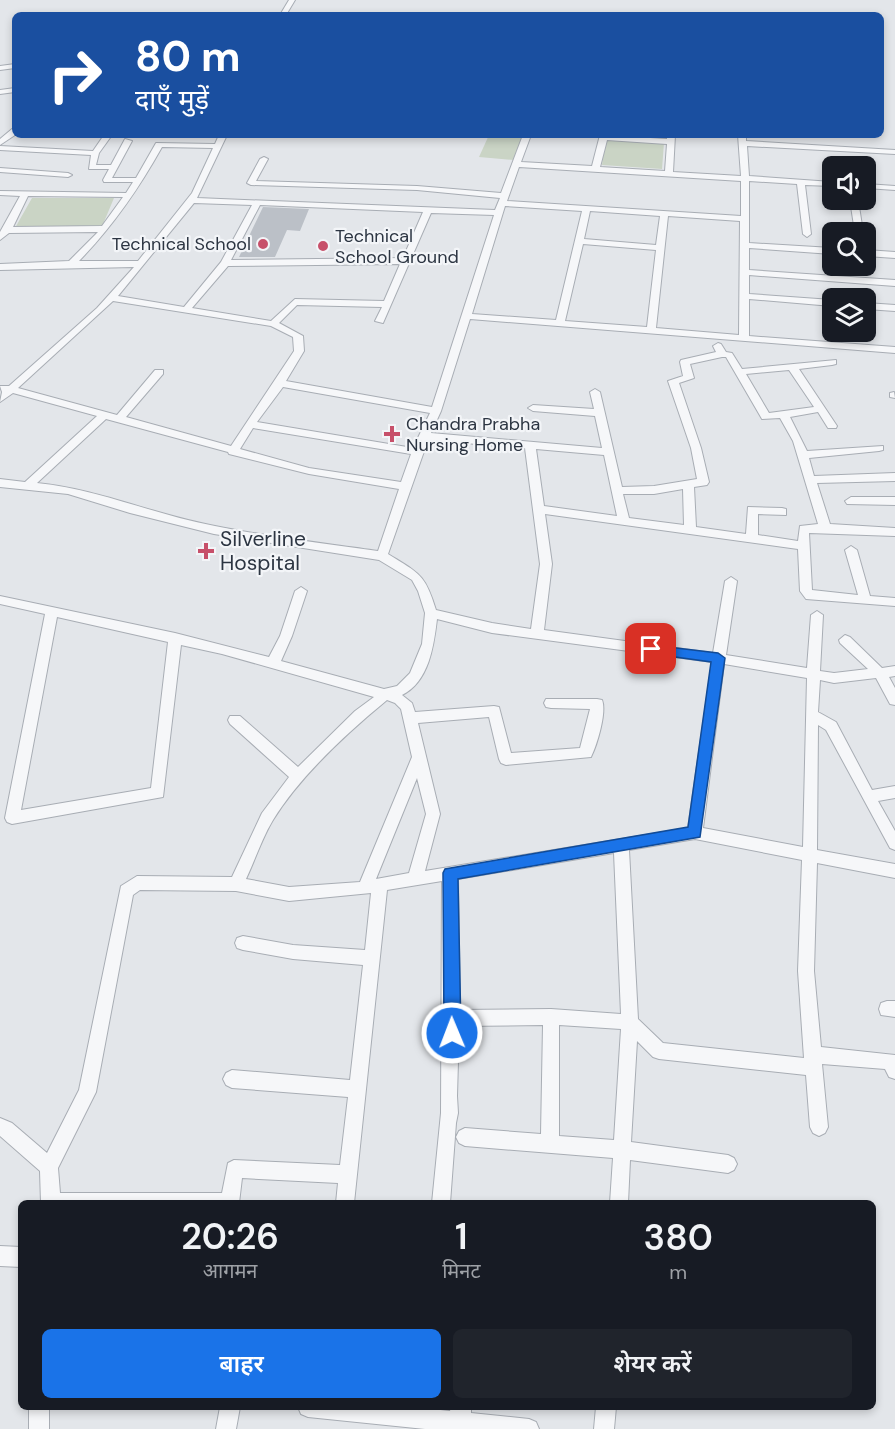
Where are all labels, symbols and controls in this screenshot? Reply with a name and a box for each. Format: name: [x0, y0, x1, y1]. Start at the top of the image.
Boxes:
text: 80 m: [135, 29, 241, 84]
icon: right: [36, 36, 114, 114]
text: दाएँ मुड़ें: [135, 82, 209, 117]
map controls: [822, 156, 876, 342]
button: sound: [822, 156, 876, 210]
button: search: [822, 222, 876, 276]
place label: Technical School Ground: [335, 224, 459, 269]
place label: Technical School: [112, 232, 251, 256]
marker: Technical School: [256, 237, 270, 251]
marker: Technical School Ground: [316, 239, 330, 253]
button: layers: [822, 288, 876, 342]
place label: Chandra Prabha Nursing Home: [406, 412, 540, 457]
marker: Chandra Prabha Nursing Home: [383, 425, 401, 443]
place label: Silverline Hospital: [220, 525, 306, 577]
marker: Silverline Hospital: [197, 542, 215, 560]
pin: [625, 623, 676, 674]
icon: arrive: [634, 632, 667, 665]
position arrow: [420, 1001, 484, 1065]
text: 20:26: [181, 1213, 279, 1260]
text: 1: [455, 1213, 468, 1260]
text: 380: [644, 1214, 713, 1261]
text: आगमन: [203, 1258, 257, 1284]
text: मिनट: [442, 1258, 480, 1284]
text: m: [669, 1259, 687, 1285]
button: बाहर: [42, 1329, 441, 1398]
button: शेयर करें: [453, 1329, 852, 1398]

